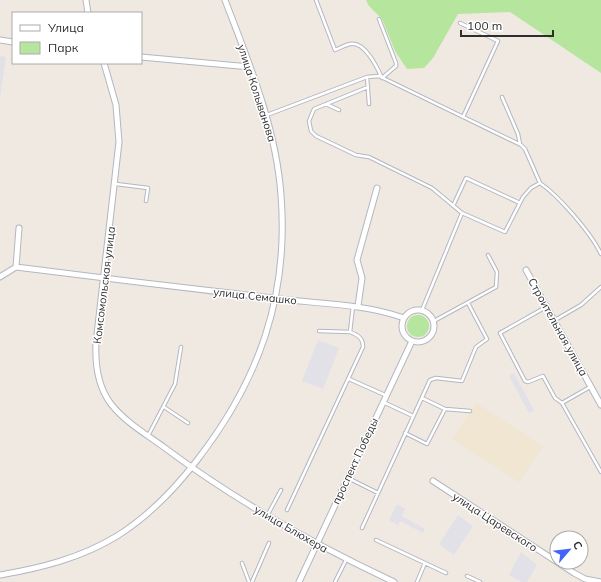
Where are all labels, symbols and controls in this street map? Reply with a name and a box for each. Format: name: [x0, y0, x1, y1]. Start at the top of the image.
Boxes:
legend: [12, 12, 142, 64]
scale bar: [461, 12, 553, 38]
text: 100 m: [467, 18, 502, 33]
text: Улица: [47, 20, 84, 35]
text: Парк: [48, 40, 79, 55]
street label: улица Колыванова: [235, 42, 279, 144]
street label: Комсомольская улица: [90, 225, 118, 345]
street label: Строительная улица: [525, 275, 591, 379]
street label: улица Семашко: [213, 285, 297, 307]
street label: проспект Победы: [329, 416, 381, 506]
street label: улица Царевского: [450, 489, 540, 555]
street label: улица Блюхера: [252, 502, 330, 556]
north arrow: [549, 530, 589, 570]
text: С: [570, 539, 586, 552]

